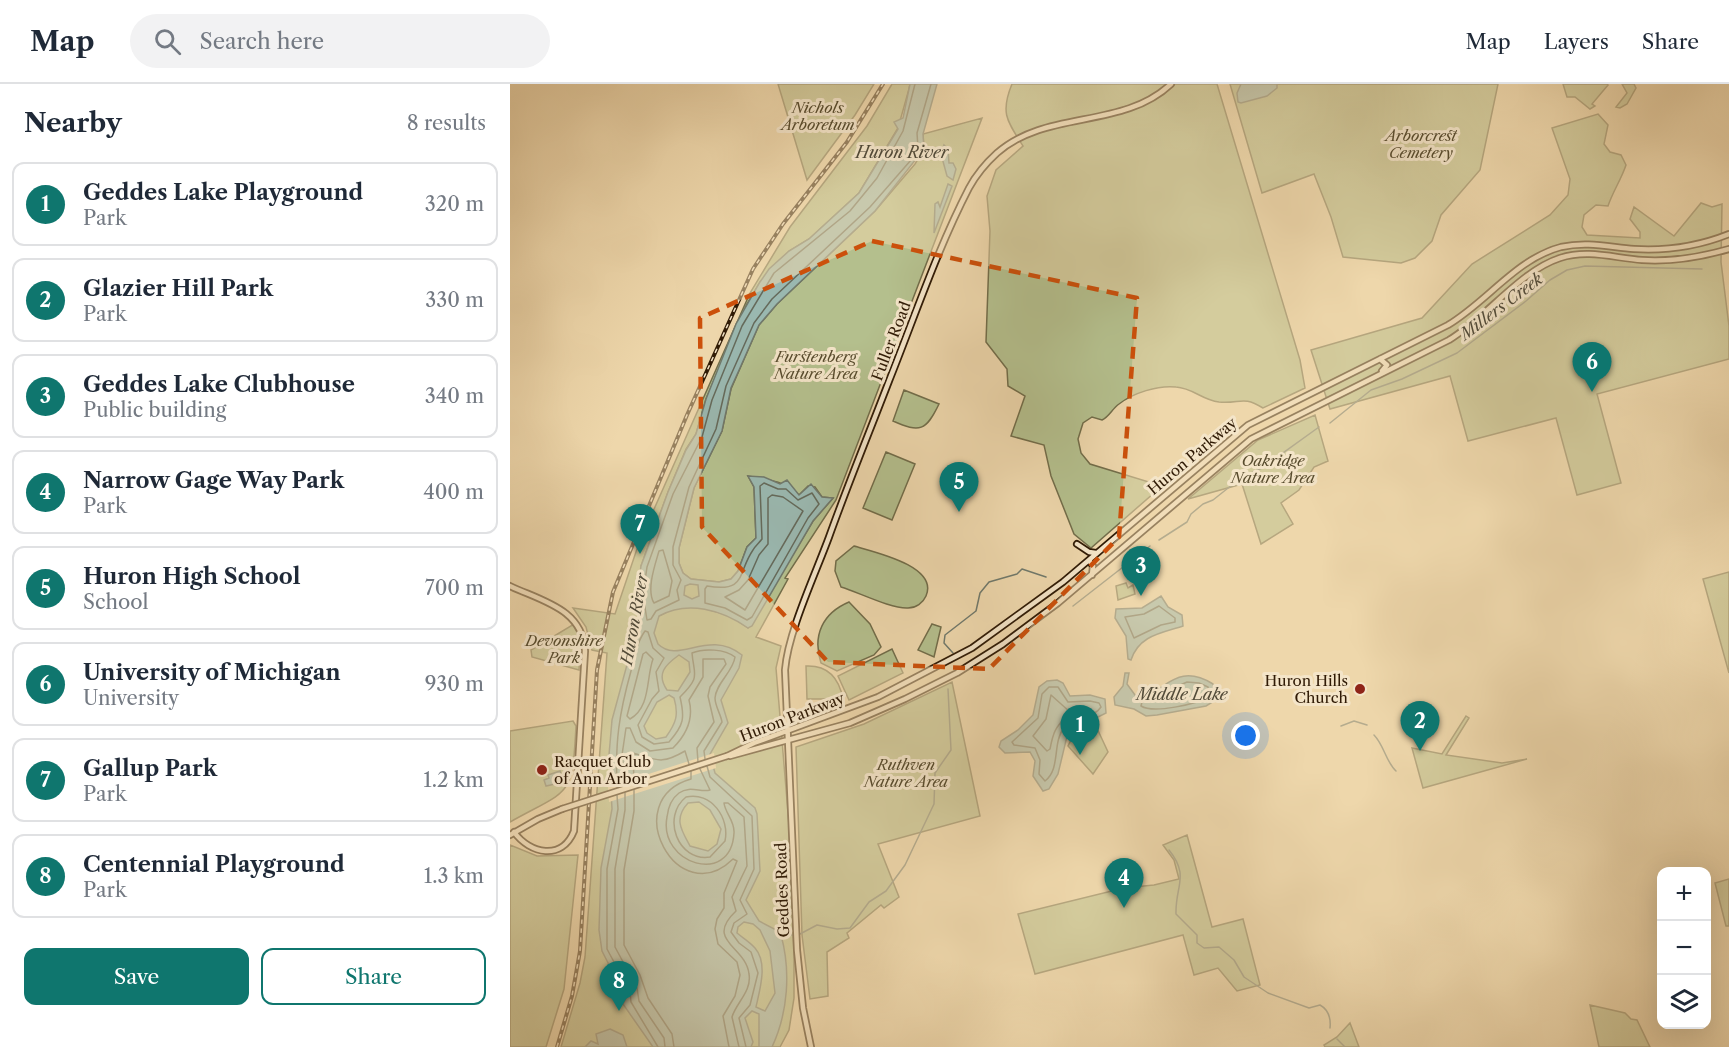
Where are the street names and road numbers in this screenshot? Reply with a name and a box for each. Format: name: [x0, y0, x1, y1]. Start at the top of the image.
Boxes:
street label: Fuller Road: [867, 299, 915, 383]
street label: Huron Parkway: [1143, 413, 1241, 499]
street label: Huron Parkway: [737, 688, 848, 746]
street label: Geddes Road: [771, 842, 793, 938]

